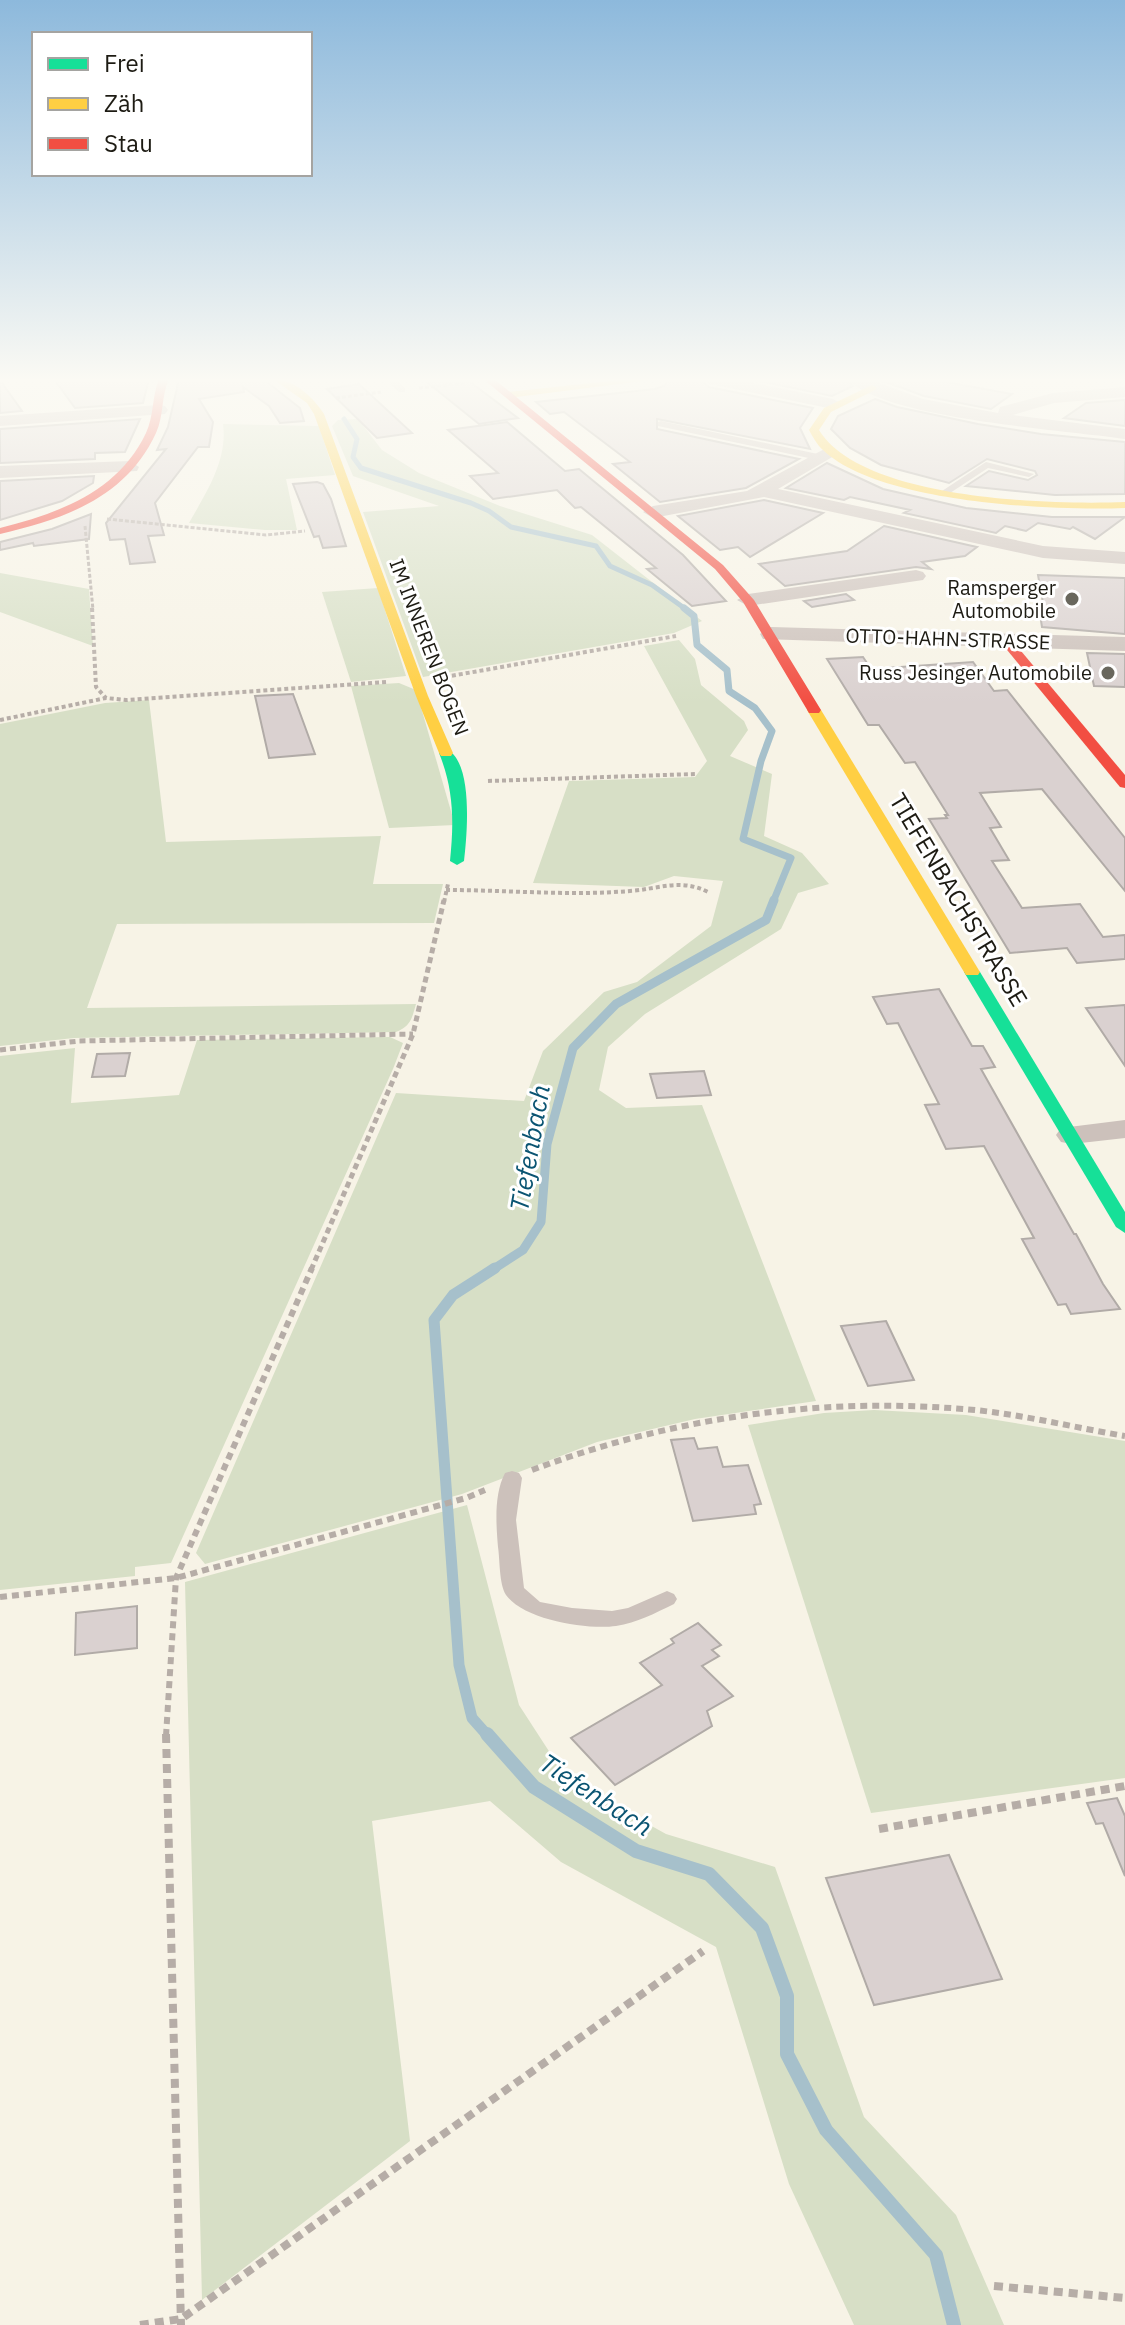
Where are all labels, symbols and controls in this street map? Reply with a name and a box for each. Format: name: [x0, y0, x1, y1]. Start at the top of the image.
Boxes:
legend: [32, 32, 312, 176]
text: Frei: [104, 47, 145, 79]
text: Zäh: [104, 87, 144, 119]
text: Stau: [104, 127, 153, 159]
street label: IM INNEREN BOGEN: [383, 555, 476, 739]
place label: Ramsperger Automobile: [947, 574, 1056, 624]
marker: Ramsperger Automobile: [1063, 590, 1081, 608]
street label: OTTO-HAHN-STRASSE: [845, 621, 1051, 656]
place label: Russ Jesinger Automobile: [859, 659, 1092, 686]
marker: Russ Jesinger Automobile: [1099, 664, 1117, 682]
street label: TIEFENBACHSTRASSE: [882, 787, 1035, 1012]
water label: Tiefenbach: [501, 1082, 557, 1214]
water label: Tiefenbach: [534, 1745, 659, 1843]

